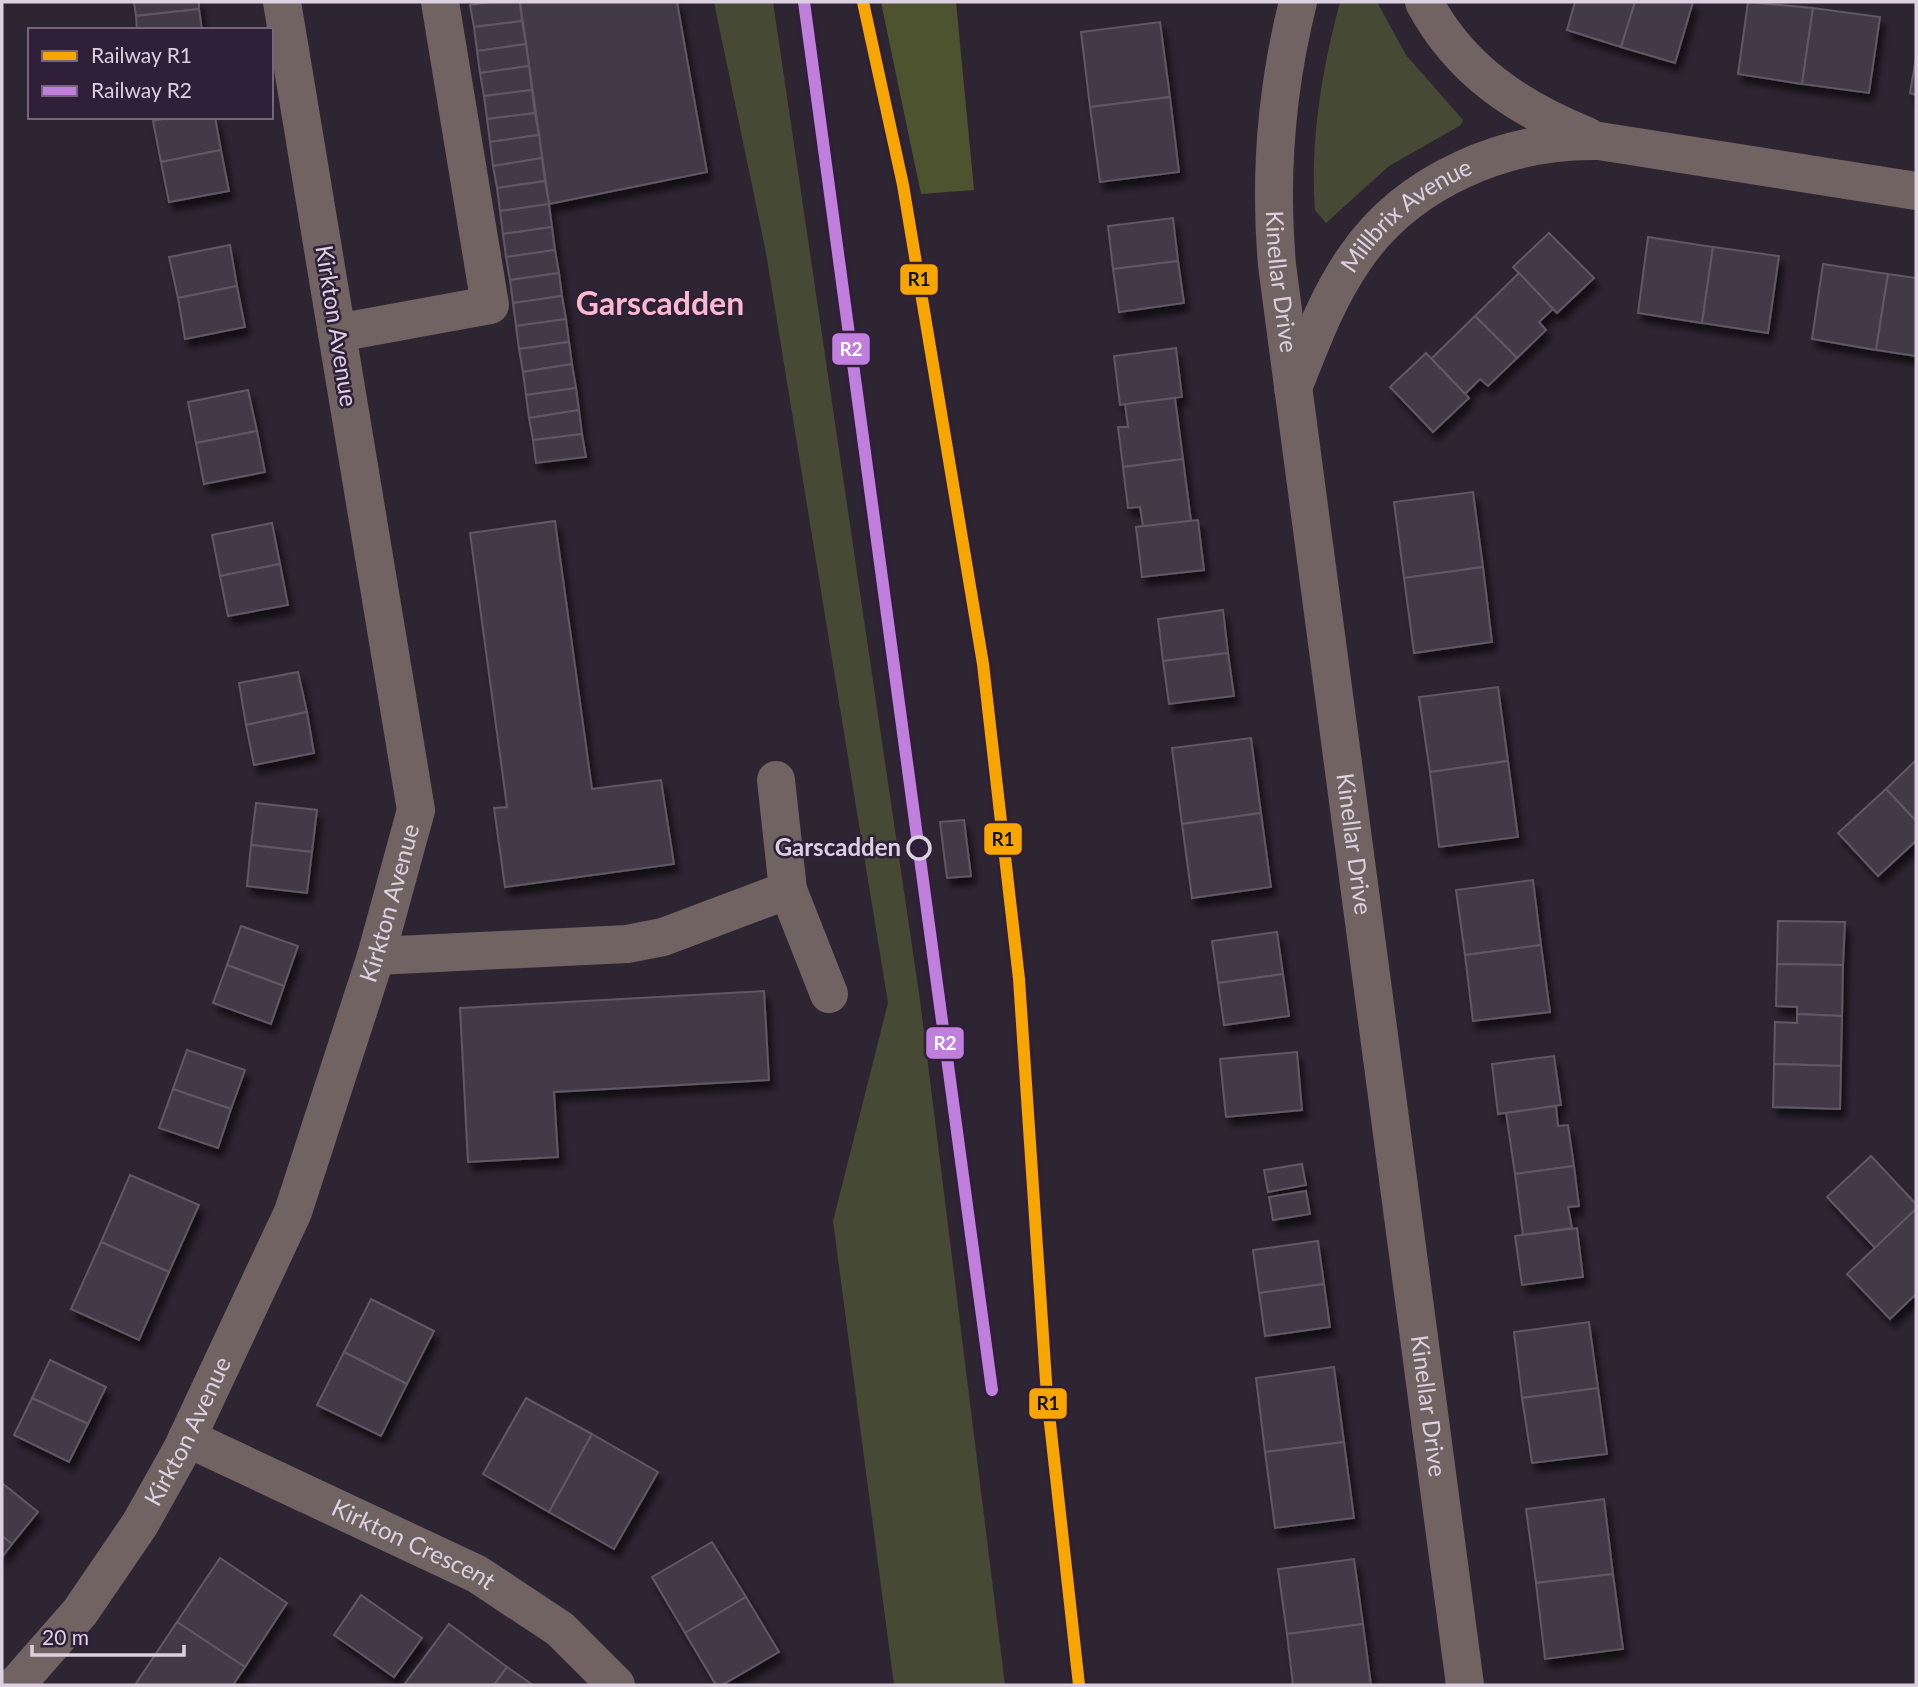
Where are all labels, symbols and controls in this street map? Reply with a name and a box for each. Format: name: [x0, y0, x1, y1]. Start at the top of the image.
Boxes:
legend: [28, 28, 273, 119]
text: Railway R1: [91, 42, 192, 67]
text: Railway R2: [91, 77, 192, 102]
street label: Millbrix Avenue: [1334, 151, 1476, 277]
street label: Kinellar Drive: [1261, 210, 1304, 354]
street label: Kirkton Avenue: [310, 243, 365, 408]
line badge: R1: [899, 263, 939, 296]
text: R1: [907, 267, 931, 290]
district label: Garscadden: [576, 283, 744, 322]
line badge: R2: [831, 332, 871, 366]
text: R2: [839, 337, 863, 360]
street label: Kinellar Drive: [1331, 771, 1379, 916]
street label: Kirkton Avenue: [352, 820, 425, 986]
line badge: R1: [983, 822, 1023, 856]
text: R1: [991, 827, 1015, 850]
place label: Garscadden: [775, 832, 901, 861]
marker: Garscadden: [907, 836, 931, 860]
line badge: R2: [925, 1026, 965, 1060]
text: R2: [933, 1031, 957, 1054]
street label: Kinellar Drive: [1406, 1333, 1453, 1478]
street label: Kirkton Avenue: [137, 1352, 236, 1510]
line badge: R1: [1028, 1387, 1068, 1420]
text: R1: [1036, 1391, 1060, 1414]
street label: Kirkton Crescent: [328, 1492, 502, 1595]
scale bar: [32, 1614, 184, 1658]
text: 20 m: [42, 1624, 89, 1649]

